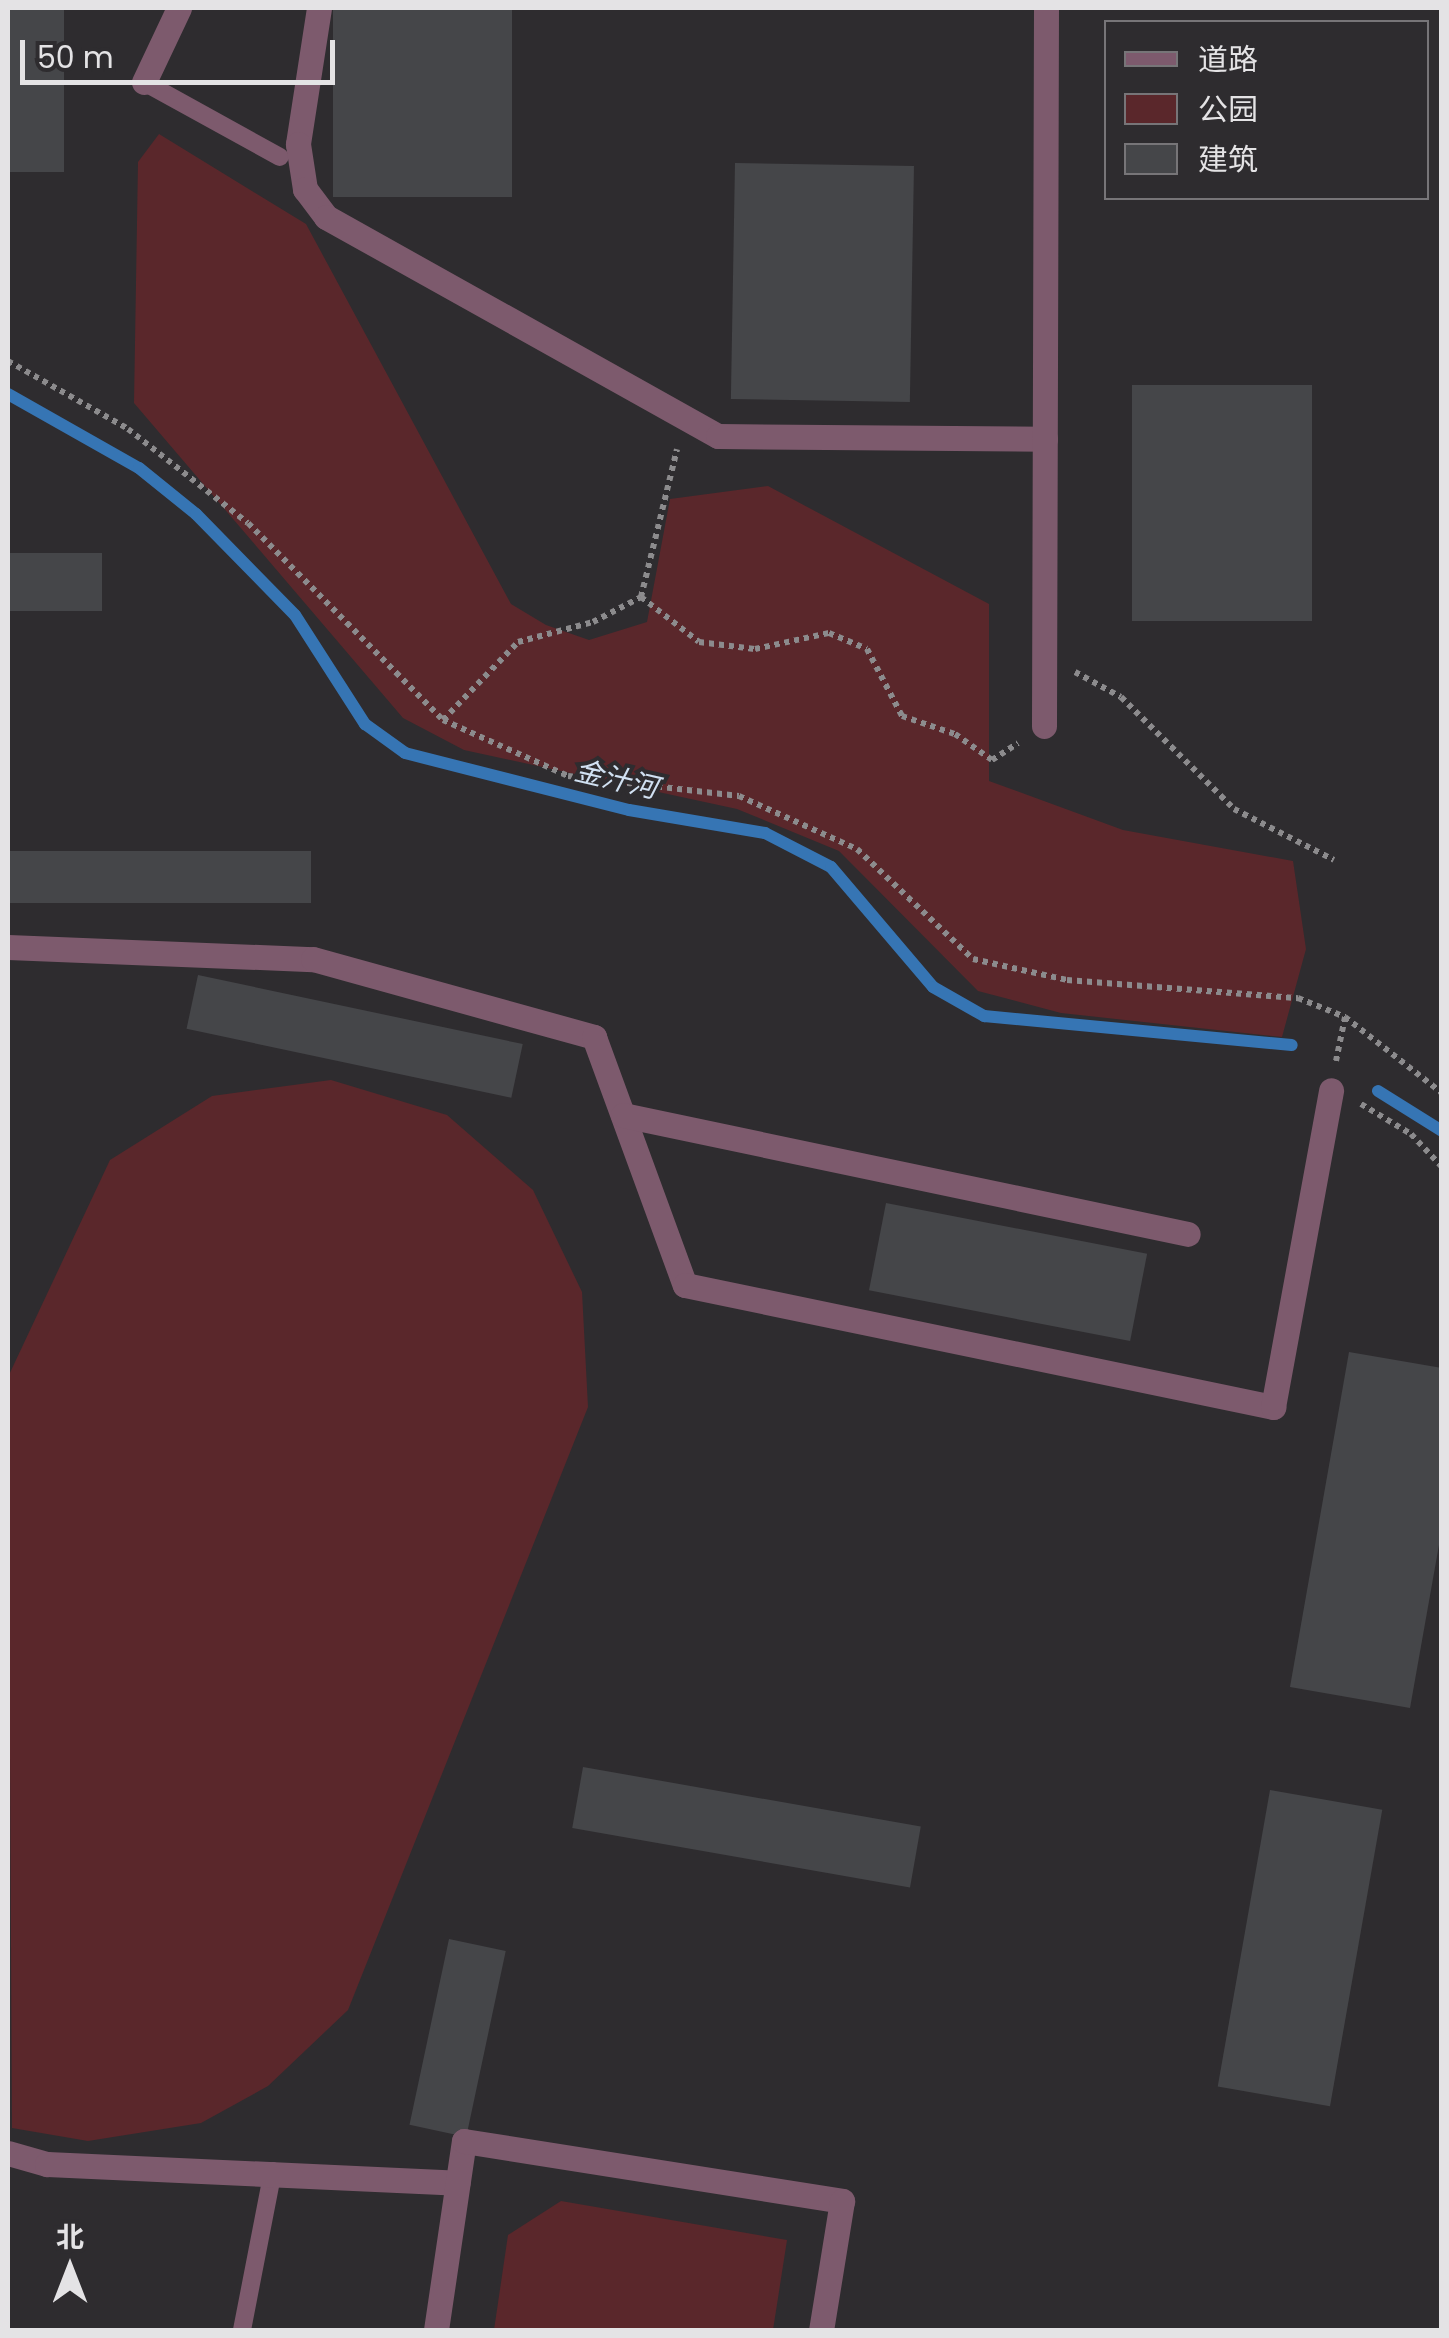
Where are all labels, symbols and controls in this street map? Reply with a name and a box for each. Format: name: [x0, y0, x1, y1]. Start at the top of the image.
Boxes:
scale bar: [25, 20, 340, 82]
legend: [1104, 20, 1429, 200]
text: 50 m: [37, 36, 114, 79]
text: 道路: [1198, 38, 1258, 81]
text: 公园: [1198, 88, 1258, 131]
text: 建筑: [1198, 138, 1258, 181]
water label: 金汁河: [571, 754, 661, 806]
north arrow: [20, 2218, 120, 2318]
text: 北: [56, 2218, 84, 2257]

